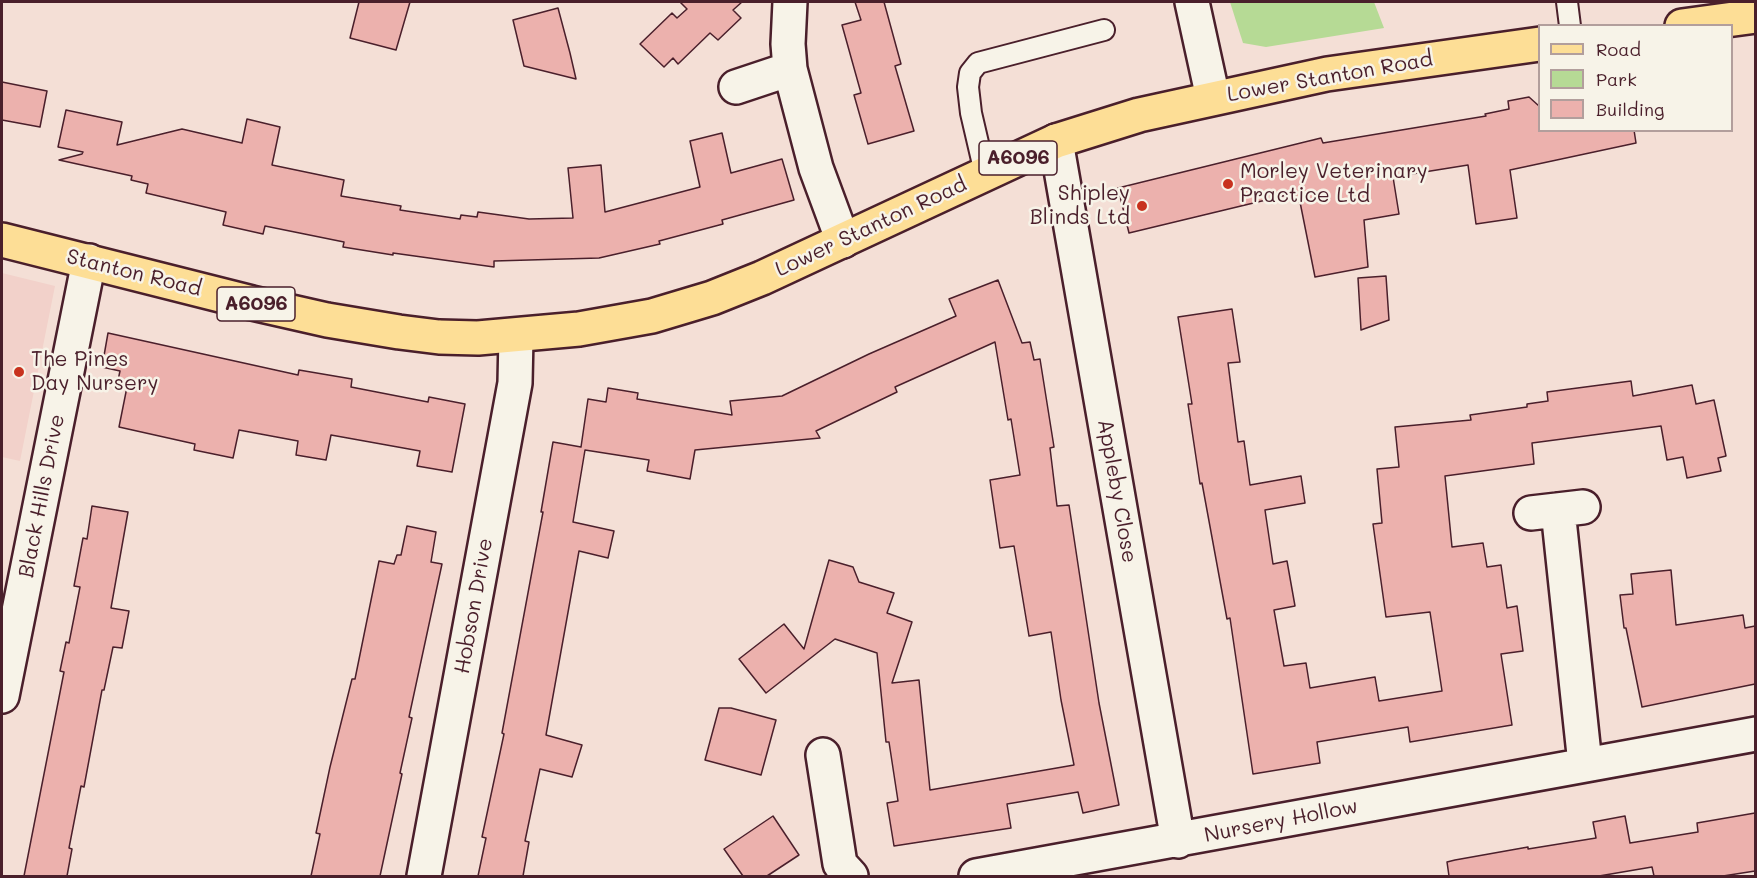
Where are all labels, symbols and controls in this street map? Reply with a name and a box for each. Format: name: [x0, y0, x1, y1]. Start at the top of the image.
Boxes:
legend: [1538, 24, 1733, 132]
text: Road: [1596, 37, 1641, 61]
street label: Lower Stanton Road: [1225, 47, 1435, 107]
text: Park: [1596, 67, 1637, 91]
text: Building: [1596, 97, 1664, 121]
road number: A6096: [979, 141, 1057, 175]
place label: Morley Veterinary Practice Ltd: [1240, 159, 1428, 209]
street label: Lower Stanton Road: [771, 172, 971, 282]
marker: Morley Veterinary Practice Ltd: [1221, 177, 1235, 191]
place label: Shipley Blinds Ltd: [1030, 181, 1130, 231]
marker: Shipley Blinds Ltd: [1135, 199, 1149, 213]
street label: Stanton Road: [64, 244, 204, 302]
road number: A6096: [217, 287, 295, 321]
place label: The Pines Day Nursery: [31, 347, 158, 397]
marker: The Pines Day Nursery: [12, 365, 26, 379]
street label: Black Hills Drive: [14, 412, 70, 580]
street label: Appleby Close: [1092, 417, 1142, 565]
street label: Hobson Drive: [450, 536, 498, 676]
street label: Nursery Hollow: [1202, 794, 1360, 848]

